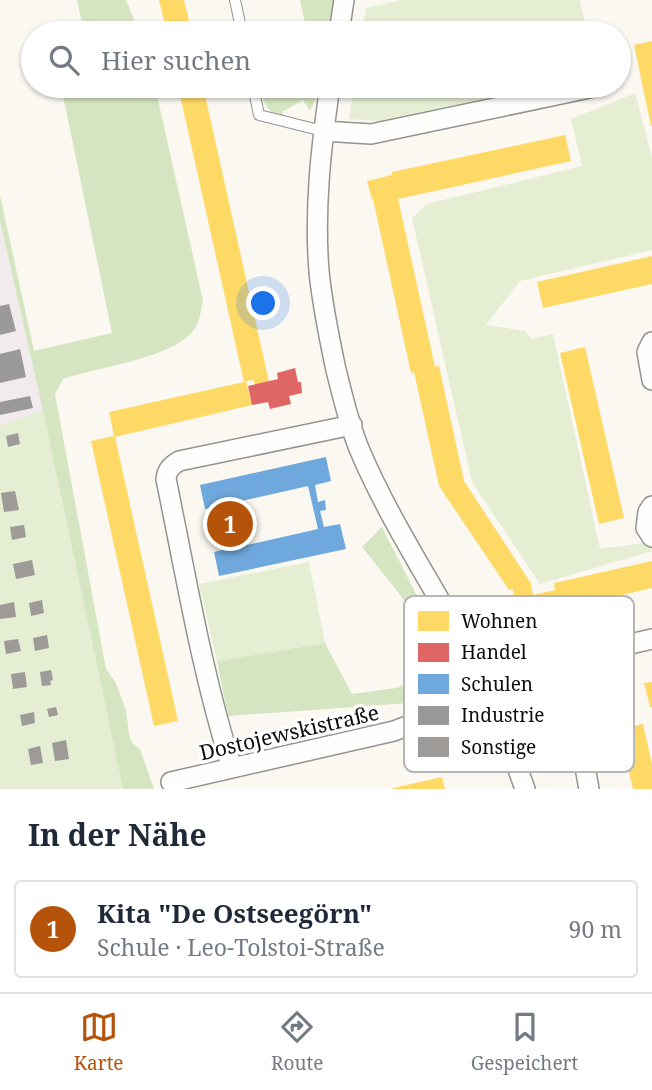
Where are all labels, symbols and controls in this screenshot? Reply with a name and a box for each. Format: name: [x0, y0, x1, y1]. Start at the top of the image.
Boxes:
search box: [21, 21, 631, 98]
icon: search: [45, 41, 83, 79]
text: Hier suchen: [101, 42, 251, 78]
your location: [246, 286, 280, 320]
pin: 1: [207, 498, 253, 550]
legend: [404, 596, 634, 772]
text: Wohnen: [461, 608, 537, 634]
text: Handel: [461, 639, 527, 665]
text: Schulen: [461, 671, 533, 697]
street label: Dostojewskistraße: [196, 698, 382, 766]
text: Industrie: [461, 702, 544, 728]
text: Sonstige: [461, 734, 536, 760]
text: In der Nähe: [28, 814, 207, 855]
text: Kita "De Ostseegörn": [97, 895, 372, 931]
text: 1: [47, 913, 60, 945]
text: 90 m: [569, 913, 622, 945]
text: Schule · Leo-Tolstoi-Straße: [97, 931, 385, 963]
tab: Karte: [74, 1008, 124, 1076]
tab: Route: [271, 1008, 323, 1076]
tab: Gespeichert: [471, 1008, 578, 1076]

